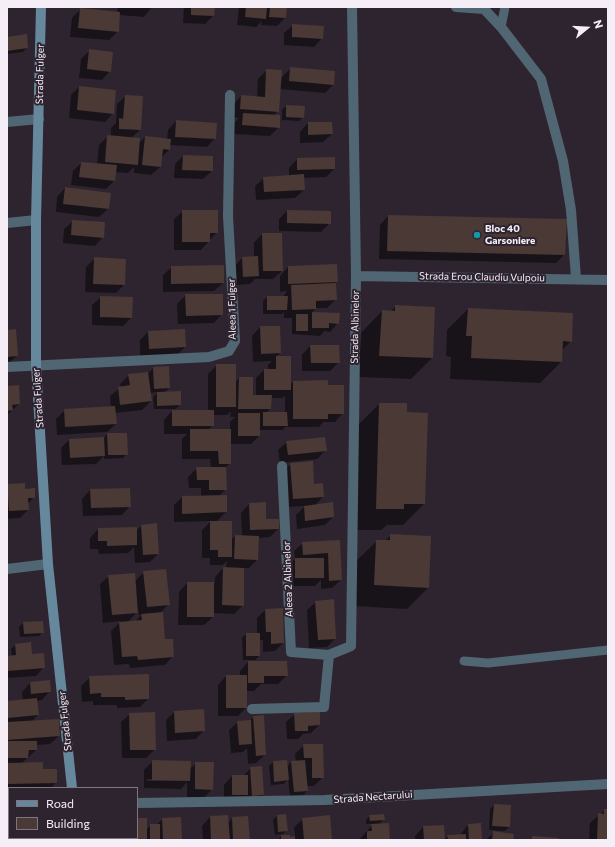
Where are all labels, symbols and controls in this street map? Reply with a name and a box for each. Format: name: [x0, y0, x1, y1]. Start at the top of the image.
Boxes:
north arrow: [567, 8, 607, 48]
text: N: [591, 18, 606, 30]
street label: Strada Fulger: [33, 44, 47, 104]
place label: Bloc 40 Garsoniere: [485, 223, 535, 246]
marker: Bloc 40 Garsoniere: [472, 230, 482, 240]
street label: Strada Erou Claudiu Vulpoiu: [419, 270, 545, 284]
street label: Aleea 1 Fulger: [225, 278, 239, 340]
street label: Strada Albinelor: [348, 290, 362, 364]
street label: Strada Fulger: [30, 368, 46, 428]
street label: Aleea 2 Albinelor: [281, 541, 295, 617]
street label: Strada Fulger: [56, 690, 74, 752]
legend: [8, 787, 138, 839]
street label: Strada Nectarului: [333, 788, 413, 806]
text: Road: [46, 796, 74, 810]
text: Building: [46, 816, 90, 830]

